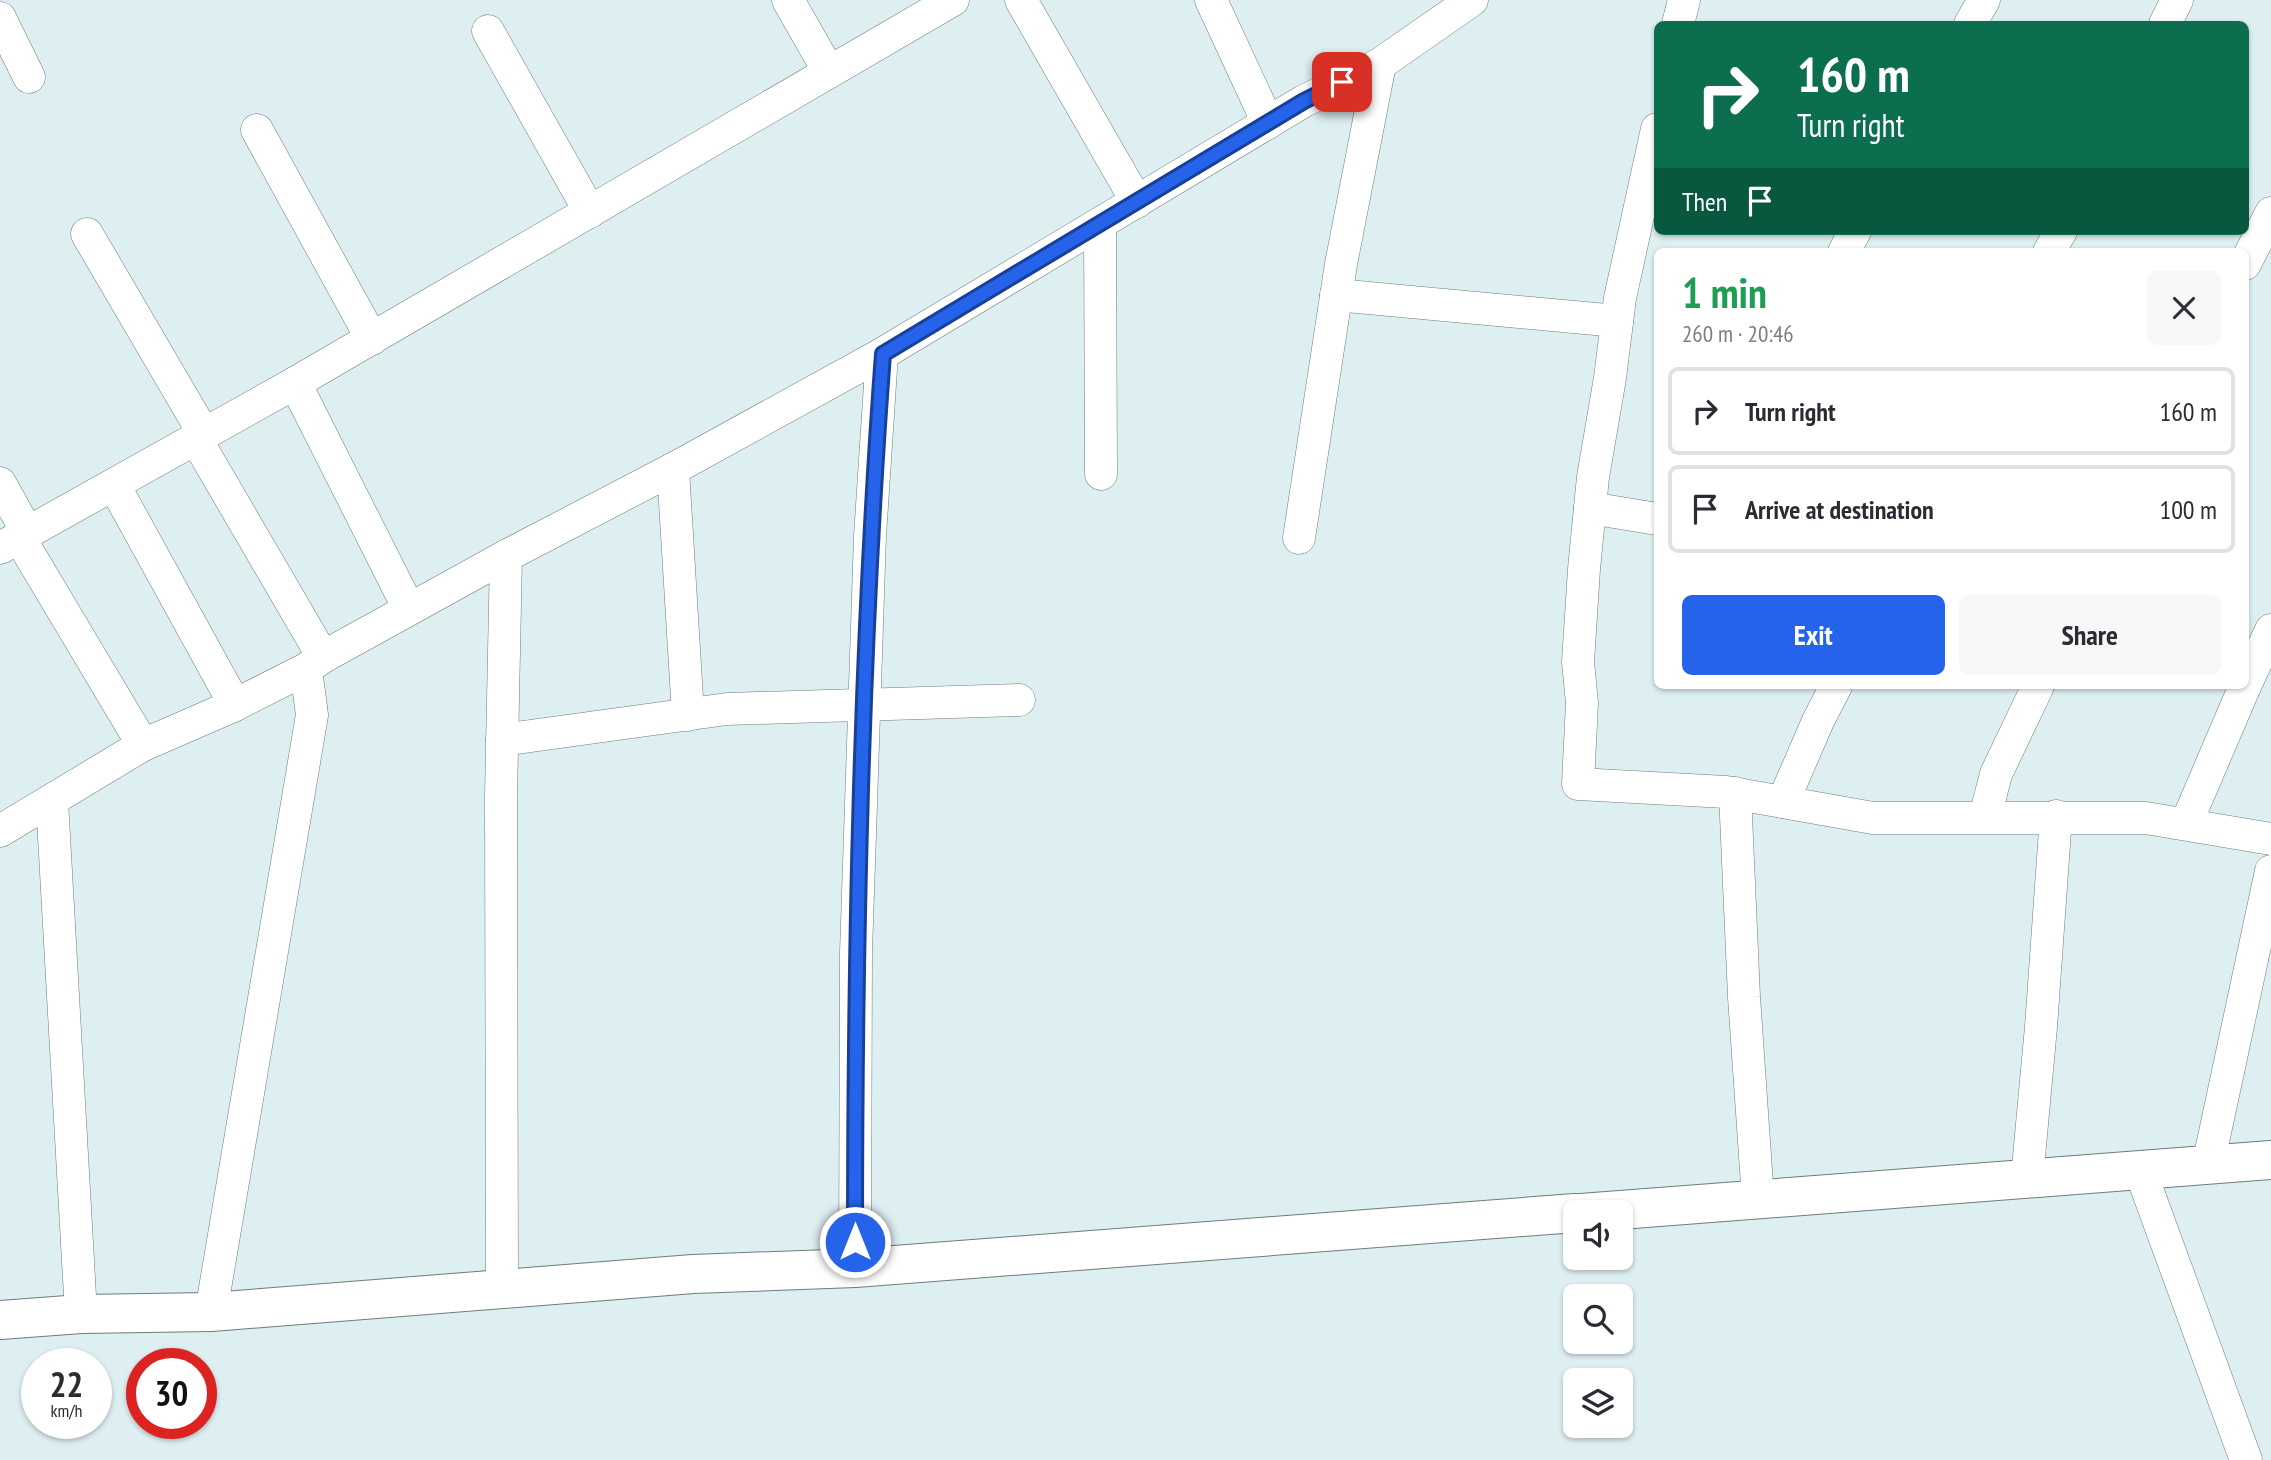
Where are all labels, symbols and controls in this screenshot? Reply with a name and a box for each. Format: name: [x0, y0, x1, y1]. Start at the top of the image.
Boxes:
text: 160 m: [1797, 42, 1910, 106]
icon: right: [1682, 49, 1773, 140]
pin: [1312, 52, 1372, 112]
icon: arrive: [1323, 63, 1361, 101]
text: Turn right: [1797, 104, 1905, 146]
icon: arrive: [1741, 182, 1779, 220]
text: Then: [1682, 185, 1727, 218]
text: 1 min: [1682, 265, 1767, 320]
button: close: [2147, 271, 2221, 345]
text: 260 m · 20:46: [1682, 319, 1794, 348]
icon: right: [1686, 392, 1724, 430]
text: Turn right: [1745, 395, 1836, 428]
text: 160 m: [2159, 395, 2217, 428]
icon: arrive: [1686, 490, 1724, 528]
text: Arrive at destination: [1745, 493, 1934, 526]
text: 100 m: [2159, 493, 2217, 526]
button: Exit: [1682, 595, 1945, 675]
button: Share: [1959, 595, 2221, 675]
map controls: [1563, 1200, 1633, 1438]
button: sound: [1563, 1200, 1633, 1270]
position arrow: [818, 1205, 892, 1279]
button: search: [1563, 1284, 1633, 1354]
speed limit sign: 30: [126, 1348, 217, 1439]
text: 22: [50, 1361, 83, 1407]
button: layers: [1563, 1368, 1633, 1438]
text: km/h: [51, 1399, 82, 1422]

